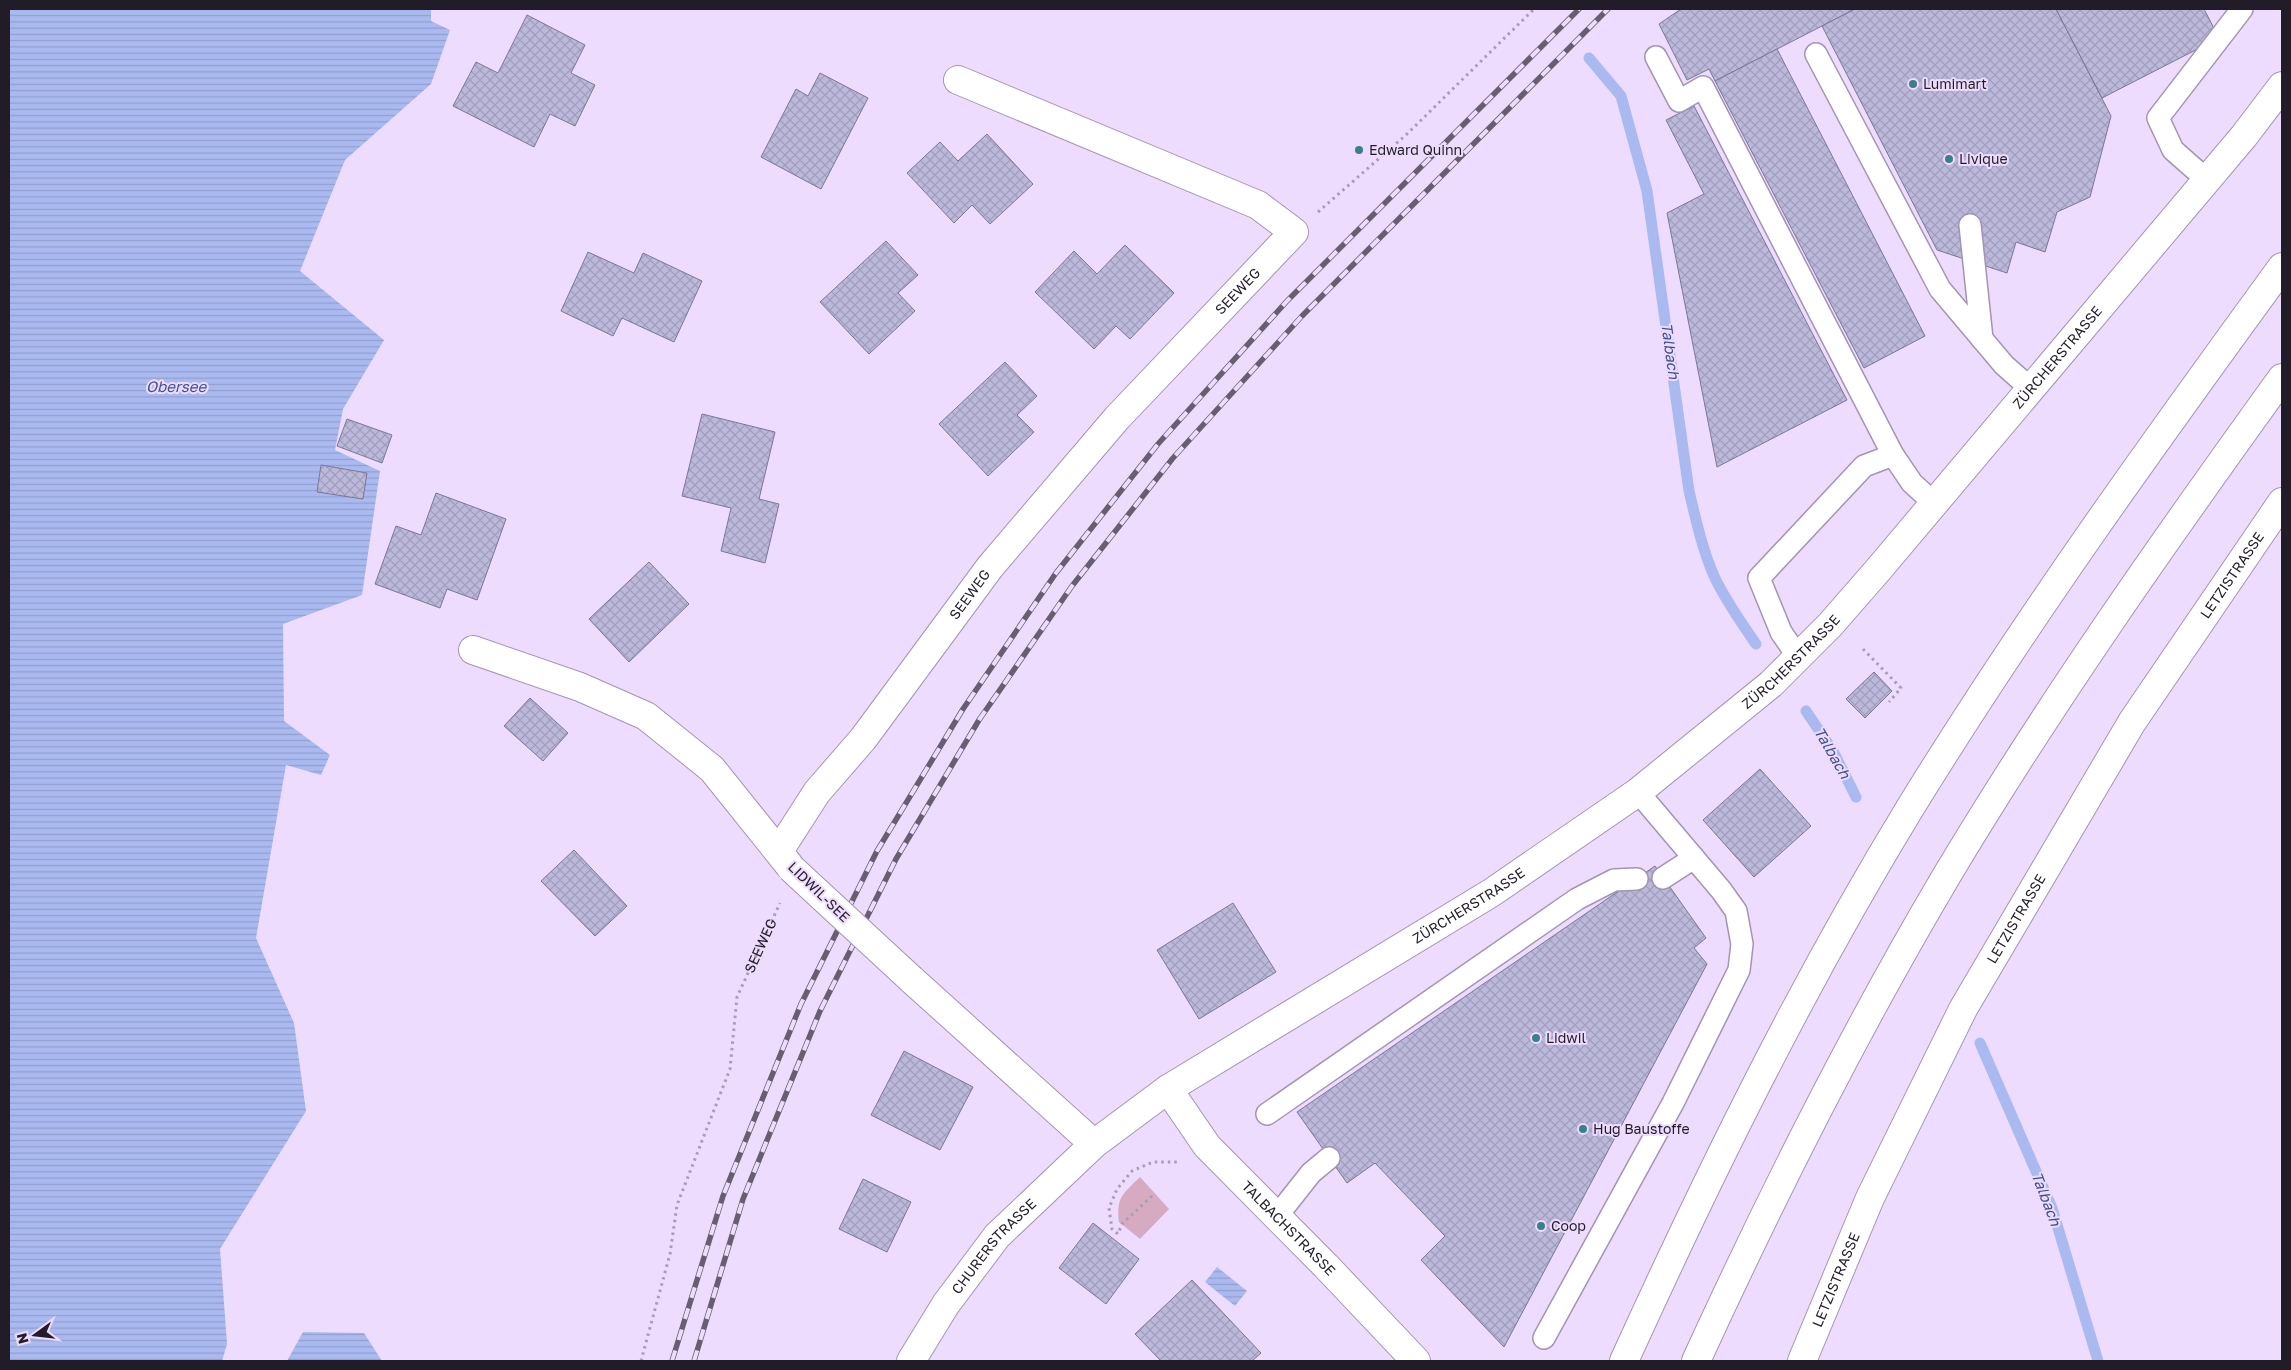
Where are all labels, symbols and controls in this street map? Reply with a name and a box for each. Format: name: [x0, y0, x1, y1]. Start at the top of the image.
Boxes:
place label: Lumimart: [1923, 75, 1987, 92]
marker: Lumimart: [1907, 78, 1919, 90]
place label: Edward Quinn: [1369, 141, 1462, 158]
marker: Edward Quinn: [1353, 144, 1365, 156]
place label: Livique: [1959, 150, 2008, 167]
marker: Livique: [1943, 153, 1955, 165]
street label: SEEWEG: [1211, 264, 1264, 318]
street label: ZÜRCHERSTRASSE: [2009, 302, 2105, 412]
water label: Talbach: [1658, 322, 1684, 381]
water label: Obersee: [146, 377, 207, 395]
street label: LETZISTRASSE: [2196, 528, 2267, 621]
street label: SEEWEG: [945, 566, 993, 623]
street label: ZÜRCHERSTRASSE: [1738, 611, 1843, 712]
water label: Talbach: [1811, 724, 1855, 782]
street label: LIDWIL-SEE: [785, 858, 854, 925]
street label: ZÜRCHERSTRASSE: [1409, 863, 1528, 947]
street label: LETZISTRASSE: [1983, 871, 2049, 966]
street label: SEEWEG: [740, 916, 780, 975]
place label: Lidwil: [1546, 1029, 1586, 1046]
marker: Lidwil: [1530, 1032, 1542, 1044]
place label: Hug Baustoffe: [1593, 1120, 1690, 1137]
marker: Hug Baustoffe: [1577, 1123, 1589, 1135]
water label: Talbach: [2028, 1169, 2066, 1229]
street label: TALBACHSTRASSE: [1239, 1177, 1339, 1279]
street label: CHURERSTRASSE: [948, 1195, 1039, 1297]
place label: Coop: [1551, 1217, 1586, 1234]
marker: Coop: [1535, 1220, 1547, 1232]
street label: LETZISTRASSE: [1808, 1230, 1863, 1329]
north arrow: [10, 1310, 60, 1360]
text: N: [12, 1331, 32, 1346]

